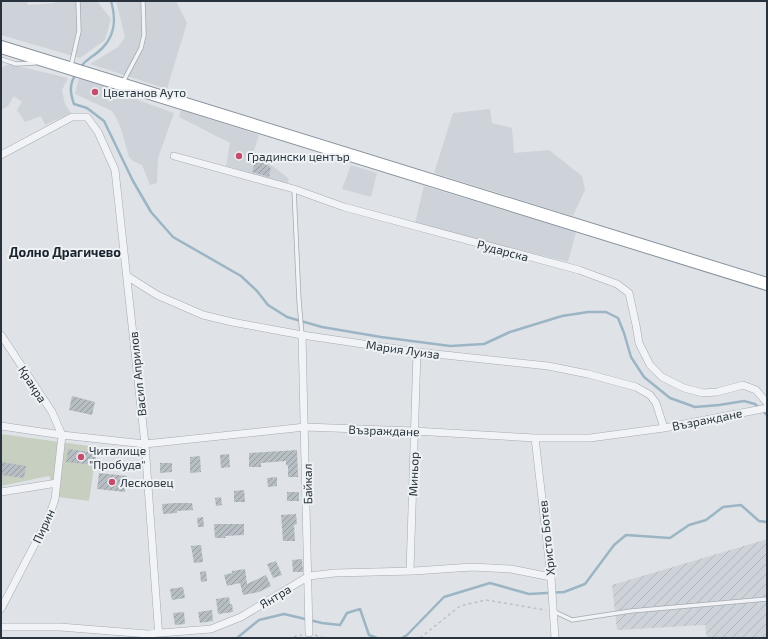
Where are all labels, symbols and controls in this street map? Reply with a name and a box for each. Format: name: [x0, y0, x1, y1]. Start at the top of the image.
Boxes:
place label: Цветанов Ауто: [103, 85, 186, 100]
marker: Цветанов Ауто: [90, 87, 100, 97]
place label: Градински център: [247, 149, 350, 163]
marker: Градински център: [234, 151, 244, 161]
street label: Рударска: [476, 236, 530, 265]
district label: Долно Драгичево: [9, 244, 121, 260]
street label: Васил Априлов: [126, 331, 148, 417]
street label: Мария Луиза: [365, 337, 441, 362]
street label: Кракра: [16, 363, 50, 405]
street label: Възраждане: [671, 405, 743, 433]
street label: Възраждане: [348, 422, 420, 438]
place label: Читалище "Пробуда": [89, 443, 146, 472]
street label: Миньор: [405, 451, 421, 497]
marker: Читалище "Пробуда": [76, 452, 86, 462]
street label: Байкал: [300, 464, 314, 504]
place label: Лесковец: [120, 475, 174, 489]
marker: Лесковец: [107, 477, 117, 487]
street label: Христо Ботев: [535, 500, 557, 576]
street label: Пирин: [29, 507, 57, 545]
street label: Янтра: [257, 581, 293, 611]

